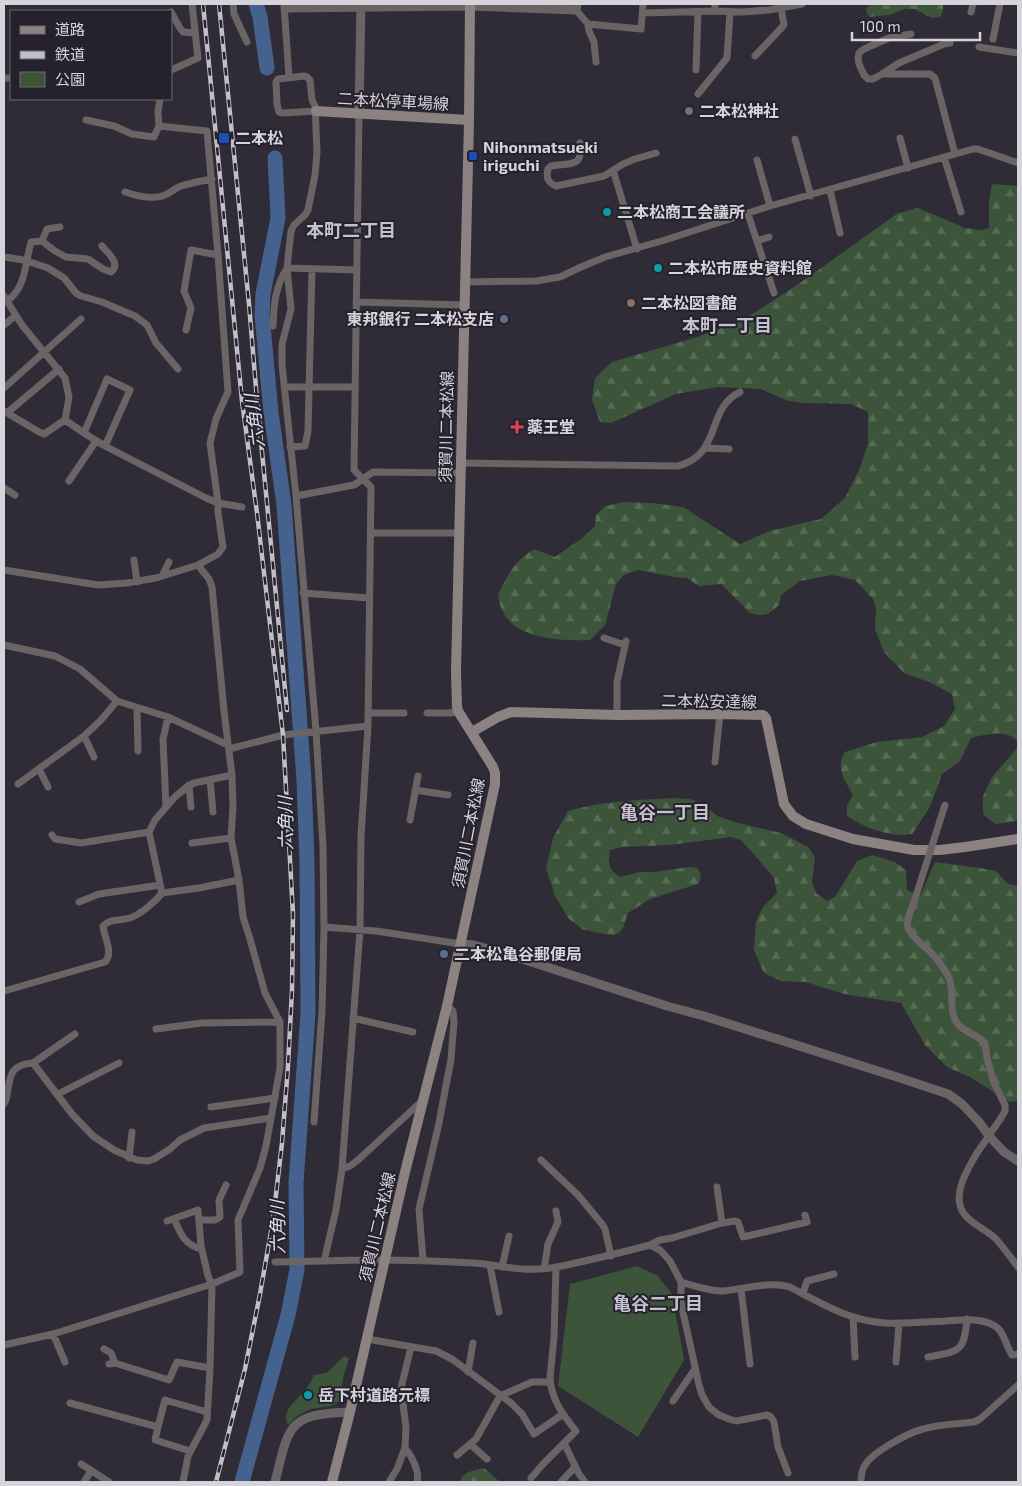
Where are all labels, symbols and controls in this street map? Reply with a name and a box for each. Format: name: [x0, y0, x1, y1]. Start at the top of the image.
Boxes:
legend: [10, 10, 172, 100]
scale bar: [852, 10, 980, 42]
text: 100 m: [860, 17, 901, 35]
text: 道路: [55, 20, 85, 38]
text: 鉄道: [55, 45, 85, 63]
text: 公園: [55, 70, 85, 88]
street label: 二本松停車場線: [337, 88, 449, 113]
place label: 二本松神社: [699, 101, 779, 120]
marker: 二本松神社: [683, 105, 695, 117]
place label: 二本松: [235, 128, 283, 147]
marker: 二本松: [217, 131, 231, 145]
place label: Nihonmatsueki iriguchi: [483, 137, 598, 174]
marker: Nihonmatsueki iriguchi: [467, 150, 479, 162]
place label: 二本松商工会議所: [617, 202, 745, 221]
marker: 二本松商工会議所: [601, 206, 613, 218]
district label: 本町二丁目: [306, 219, 396, 241]
place label: 二本松市歴史資料館: [668, 258, 812, 277]
marker: 二本松市歴史資料館: [652, 262, 664, 274]
place label: 二本松図書館: [641, 293, 737, 312]
marker: 二本松図書館: [625, 297, 637, 309]
place label: 東邦銀行 二本松支店: [347, 309, 494, 328]
marker: 東邦銀行 二本松支店: [498, 313, 510, 325]
district label: 本町一丁目: [682, 314, 772, 336]
street label: 須賀川二本松線: [435, 371, 456, 483]
water label: 六角川: [240, 391, 268, 449]
place label: 薬王堂: [527, 417, 575, 436]
marker: 薬王堂: [511, 421, 523, 433]
street label: 二本松安達線: [661, 690, 757, 711]
street label: 須賀川二本松線: [447, 776, 488, 890]
water label: 六角川: [273, 794, 296, 850]
district label: 亀谷一丁目: [620, 801, 710, 823]
place label: 二本松亀谷郵便局: [454, 944, 582, 963]
marker: 二本松亀谷郵便局: [438, 948, 450, 960]
street label: 須賀川二本松線: [355, 1170, 398, 1284]
water label: 六角川: [265, 1198, 288, 1254]
district label: 亀谷二丁目: [613, 1292, 703, 1314]
place label: 岳下村道路元標: [318, 1385, 430, 1404]
marker: 岳下村道路元標: [302, 1389, 314, 1401]

